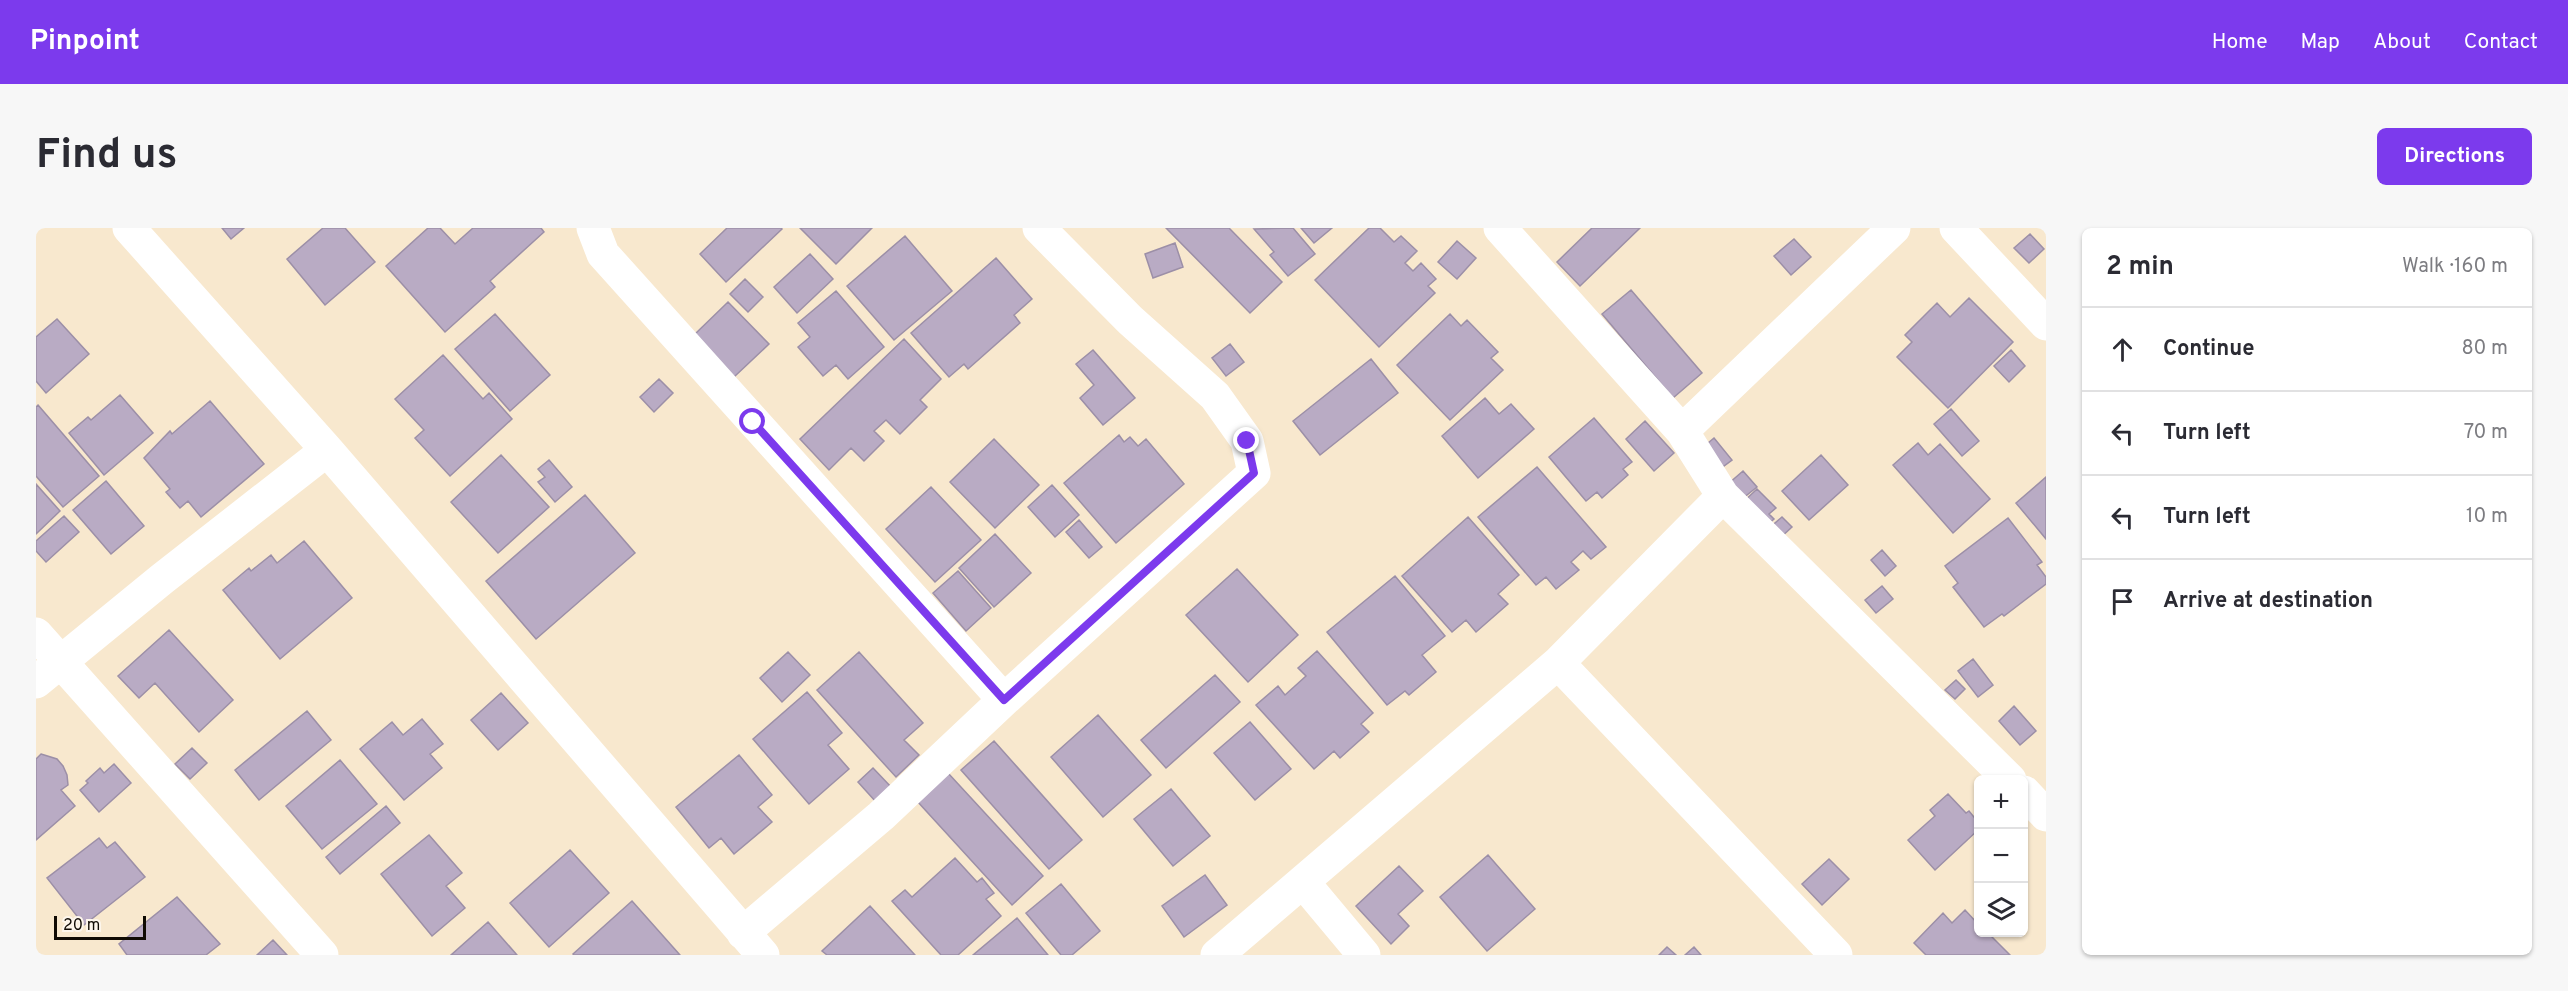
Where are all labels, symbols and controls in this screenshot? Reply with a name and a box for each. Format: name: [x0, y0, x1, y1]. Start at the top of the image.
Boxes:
text: Pinpoint: [30, 24, 140, 60]
text: Home: [2212, 29, 2268, 56]
text: Map: [2301, 29, 2340, 56]
text: About: [2373, 29, 2431, 56]
text: Contact: [2464, 29, 2538, 56]
button: Directions: [2377, 128, 2532, 185]
text: Find us: [36, 130, 177, 183]
text: 2 min: [2106, 251, 2174, 284]
text: Walk · 160 m: [2402, 254, 2508, 280]
icon: ahead: [2106, 333, 2139, 366]
text: Continue: [2163, 336, 2254, 363]
text: 80 m: [2462, 336, 2508, 362]
route start: [739, 408, 765, 434]
icon: left: [2106, 417, 2139, 450]
text: Turn left: [2163, 420, 2251, 447]
text: 70 m: [2464, 420, 2508, 446]
route end: [1233, 427, 1259, 453]
icon: left: [2106, 501, 2139, 534]
text: Turn left: [2163, 504, 2251, 531]
text: 10 m: [2466, 504, 2508, 530]
icon: arrive: [2106, 585, 2139, 618]
text: Arrive at destination: [2163, 588, 2373, 615]
map controls: [1974, 775, 2028, 937]
button: +: [1974, 775, 2028, 829]
button: −: [1974, 829, 2028, 883]
button: layers: [1974, 883, 2028, 937]
scale bar: [54, 913, 146, 940]
text: 20 m: [63, 916, 100, 936]

